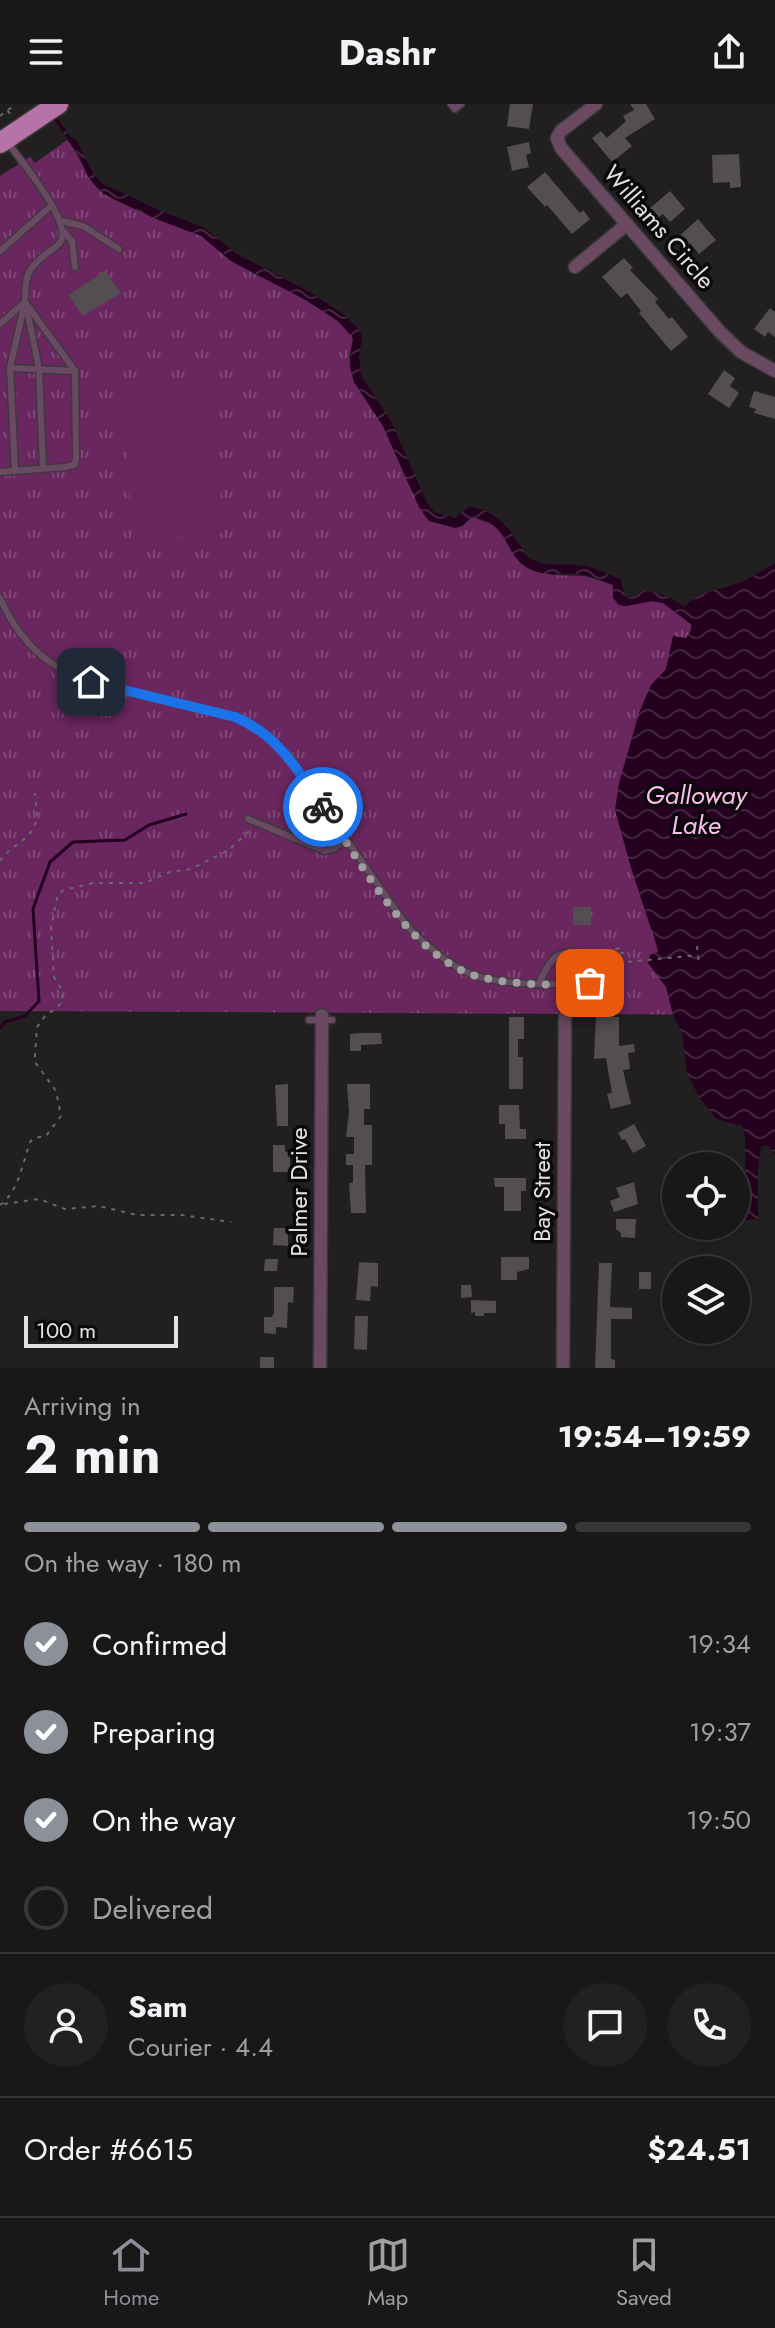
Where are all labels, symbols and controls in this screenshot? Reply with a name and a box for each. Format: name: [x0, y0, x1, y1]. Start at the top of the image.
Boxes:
text: Dashr: [339, 26, 436, 78]
icon: menu: [24, 30, 68, 74]
icon: share: [707, 30, 751, 74]
street label: Williams Circle: [596, 157, 723, 296]
pin: [57, 648, 125, 716]
icon: home: [69, 660, 113, 704]
courier: [283, 767, 363, 847]
water label: Galloway Lake: [645, 776, 749, 844]
icon: bike: [301, 785, 345, 829]
pin: [556, 949, 624, 1017]
icon: bag: [568, 961, 612, 1005]
street label: Palmer Drive: [281, 1127, 316, 1257]
street label: Bay Street: [524, 1142, 559, 1242]
map controls: [662, 1152, 750, 1344]
button: locate: [662, 1152, 750, 1240]
button: layers: [662, 1256, 750, 1344]
scale bar: [24, 1312, 178, 1348]
text: 100 m: [36, 1314, 96, 1346]
text: Arriving in: [24, 1387, 141, 1425]
text: 19:54–19:59: [558, 1415, 751, 1458]
text: 2 min: [24, 1417, 161, 1493]
text: On the way · 180 m: [24, 1544, 242, 1582]
icon: check: [24, 1622, 68, 1666]
text: Confirmed: [92, 1623, 227, 1666]
text: 19:34: [687, 1625, 751, 1663]
icon: check: [24, 1710, 68, 1754]
text: Preparing: [92, 1711, 216, 1754]
text: 19:37: [689, 1713, 751, 1751]
icon: check: [24, 1798, 68, 1842]
text: On the way: [92, 1799, 236, 1842]
text: 19:50: [686, 1801, 751, 1839]
text: Delivered: [92, 1887, 213, 1930]
button: person: [24, 1983, 108, 2067]
button: chat: [563, 1983, 647, 2067]
button: phone: [667, 1983, 751, 2067]
text: Sam: [128, 1985, 188, 2028]
text: Courier · 4.4: [128, 2028, 273, 2066]
text: Order #6615: [24, 2128, 193, 2171]
text: $24.51: [647, 2128, 751, 2171]
tab: Home: [103, 2233, 159, 2313]
tab: Map: [366, 2233, 410, 2313]
tab: Saved: [616, 2233, 672, 2313]

